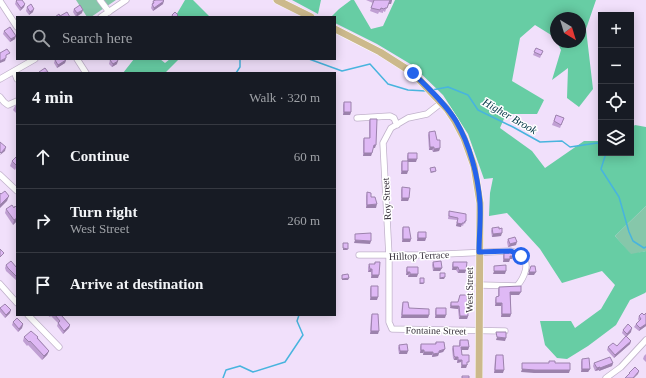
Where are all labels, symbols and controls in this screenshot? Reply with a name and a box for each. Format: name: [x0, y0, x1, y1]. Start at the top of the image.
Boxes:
north arrow: [550, 12, 586, 48]
map controls: [598, 12, 634, 156]
button: +: [598, 12, 634, 48]
search box: [16, 16, 336, 60]
icon: search: [30, 27, 52, 49]
text: Search here: [62, 30, 132, 46]
button: −: [598, 48, 634, 84]
route end: [404, 64, 422, 82]
button: locate: [598, 84, 634, 120]
text: 4 min: [32, 88, 73, 107]
text: Walk · 320 m: [249, 90, 320, 105]
water label: Higher Brook: [480, 95, 540, 137]
button: layers: [598, 120, 634, 156]
icon: ahead: [32, 146, 54, 168]
text: Continue: [70, 148, 129, 164]
text: 60 m: [294, 149, 320, 164]
street label: Roy Street: [380, 177, 393, 220]
text: Turn right: [70, 204, 137, 220]
icon: right: [32, 210, 54, 232]
text: 260 m: [287, 213, 320, 228]
text: West Street: [70, 221, 129, 236]
route start: [512, 247, 530, 265]
street label: Hilltop Terrace: [389, 249, 450, 262]
street label: West Street: [464, 267, 475, 313]
icon: arrive: [32, 274, 54, 296]
text: Arrive at destination: [70, 276, 203, 292]
street label: Fontaine Street: [405, 324, 467, 337]

